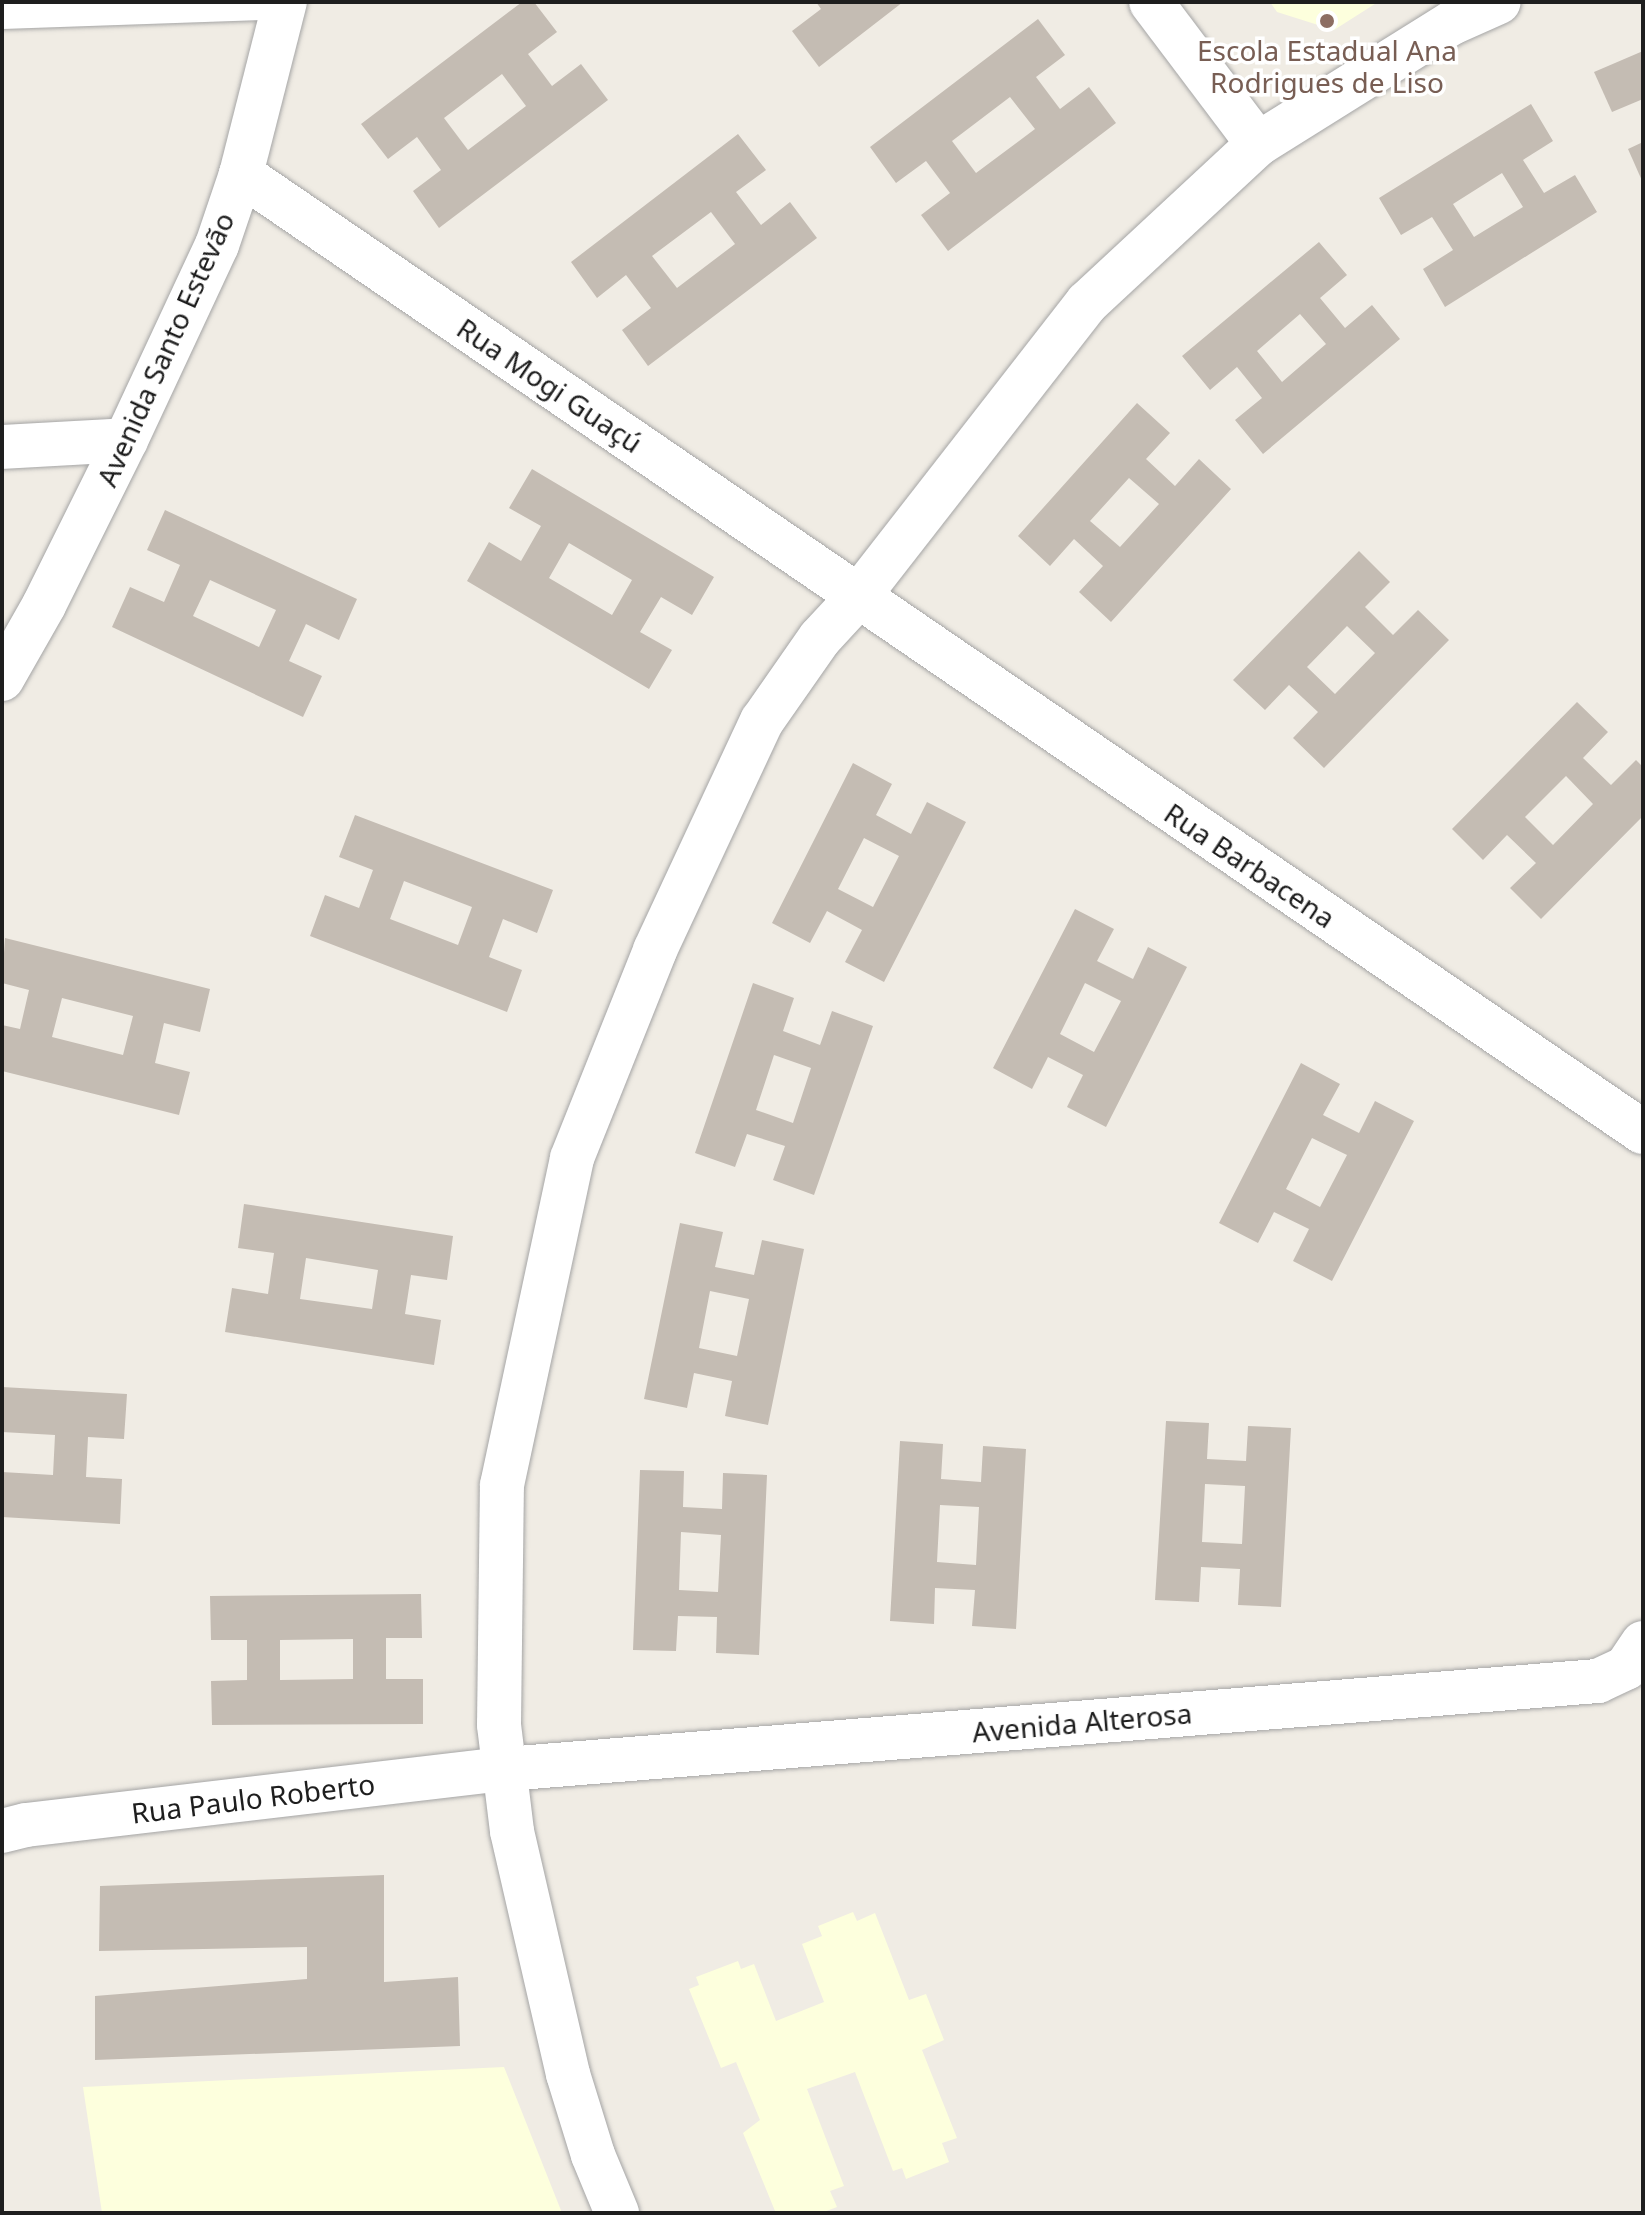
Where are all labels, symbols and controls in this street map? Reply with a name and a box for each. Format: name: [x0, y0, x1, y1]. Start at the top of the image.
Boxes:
marker: Escola Estadual Ana Rodrigues de Liso: [1318, 12, 1336, 30]
place label: Escola Estadual Ana Rodrigues de Liso: [1197, 33, 1457, 99]
street label: Avenida Santo Estevão: [89, 207, 241, 491]
street label: Rua Mogi Guaçú: [451, 311, 649, 459]
street label: Rua Barbacena: [1158, 796, 1342, 934]
street label: Avenida Alterosa: [971, 1696, 1193, 1748]
street label: Rua Paulo Roberto: [129, 1766, 377, 1830]

